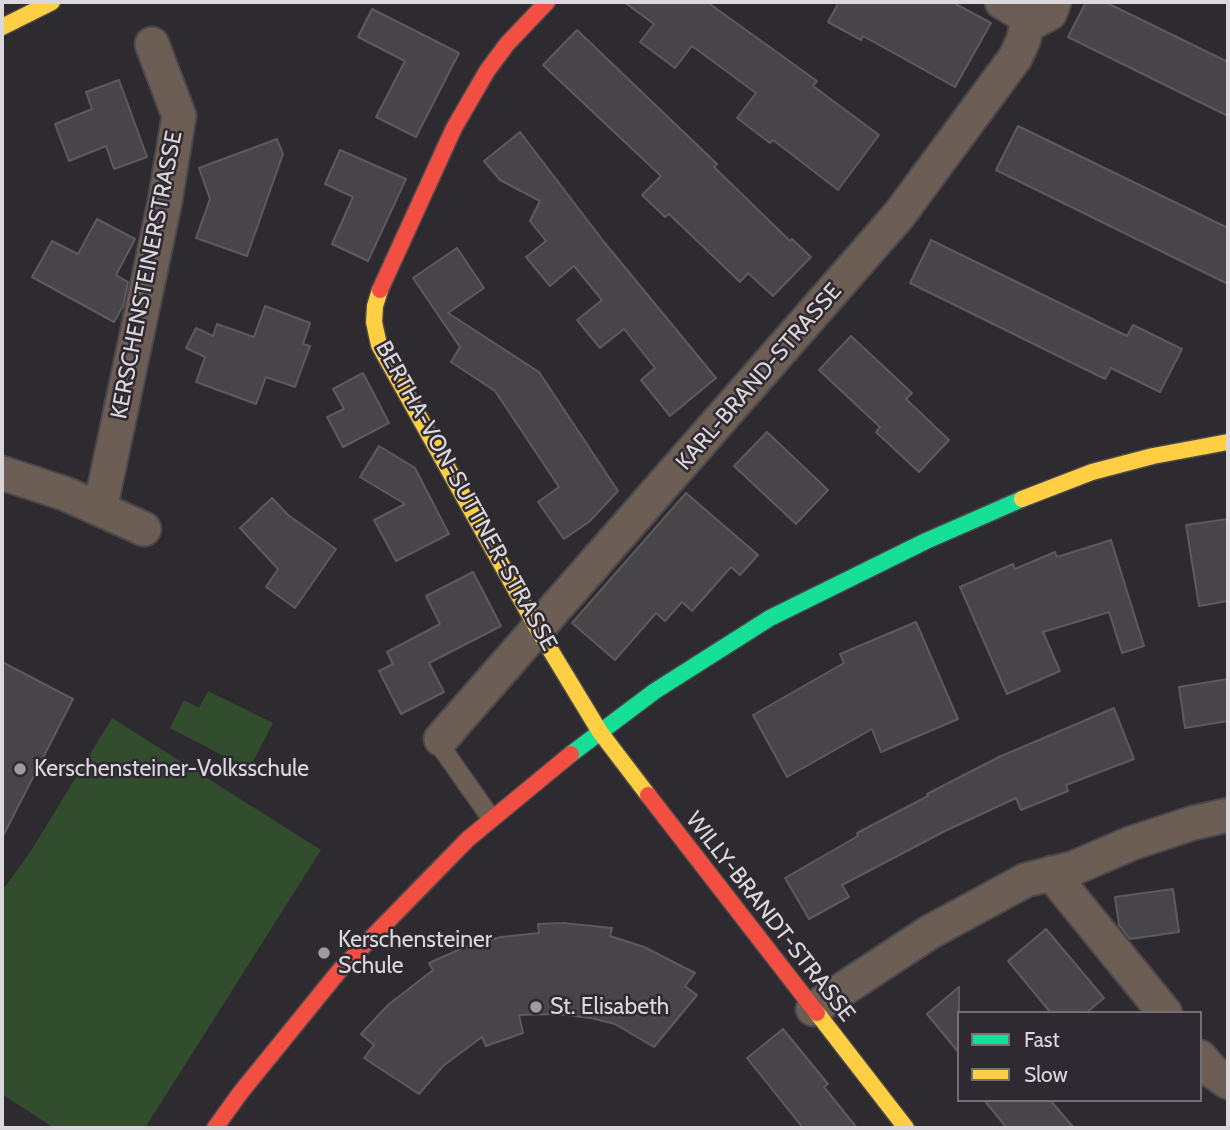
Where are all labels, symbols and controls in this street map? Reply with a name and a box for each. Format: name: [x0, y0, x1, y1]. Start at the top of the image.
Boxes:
street label: KERSCHENSTEINERSTRASSE: [106, 129, 188, 421]
street label: KARL-BRAND-STRASSE: [670, 278, 848, 476]
street label: BERTHA-VON-SUTTNER-STRASSE: [369, 337, 563, 655]
place label: Kerschensteiner-Volksschule: [34, 755, 309, 783]
marker: Kerschensteiner-Volksschule: [12, 761, 28, 777]
street label: WILLY-BRANDT-STRASSE: [680, 807, 860, 1027]
place label: Kerschensteiner Schule: [338, 926, 492, 980]
marker: Kerschensteiner Schule: [316, 945, 332, 961]
place label: St. Elisabeth: [550, 993, 669, 1021]
marker: St. Elisabeth: [528, 999, 544, 1015]
legend: [957, 1011, 1202, 1102]
text: Fast: [1024, 1027, 1060, 1052]
text: Slow: [1024, 1062, 1068, 1087]

